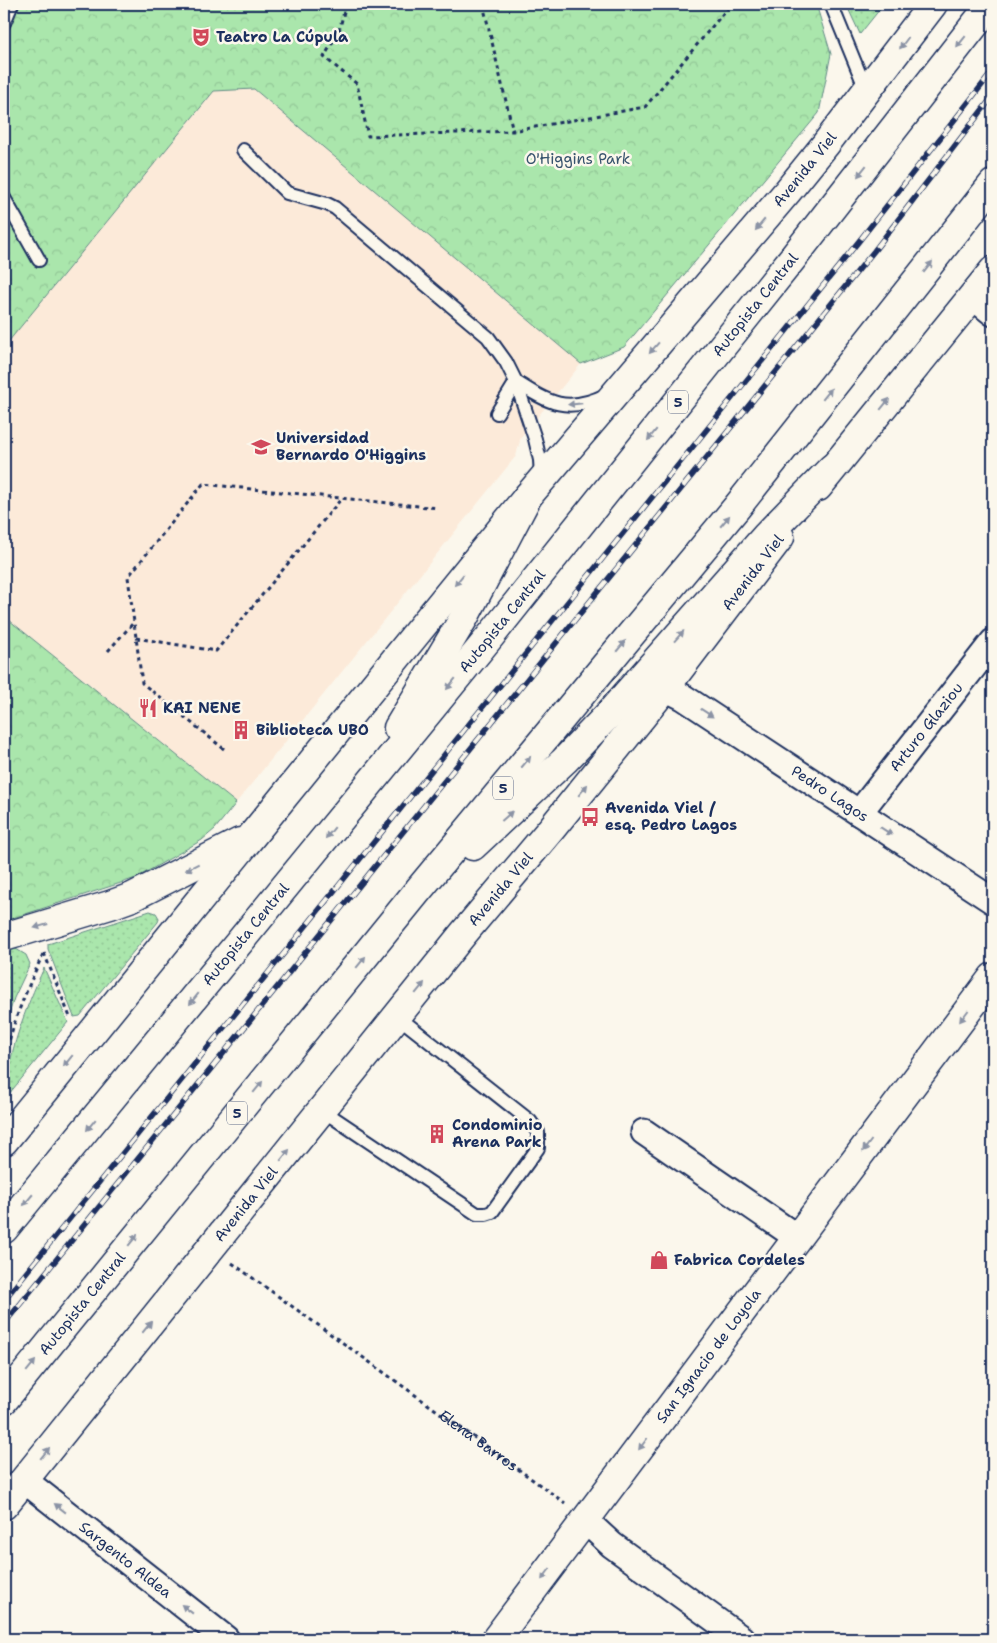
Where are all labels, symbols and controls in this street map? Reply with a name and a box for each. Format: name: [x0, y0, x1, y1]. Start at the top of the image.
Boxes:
theatre icon: Teatro La Cúpula: [190, 26, 212, 48]
place label: Teatro La Cúpula: [216, 27, 349, 47]
one-way arrow: [956, 35, 966, 49]
one-way arrow: [899, 36, 909, 50]
street label: Avenida Viel: [768, 128, 842, 211]
park label: O'Higgins Park: [526, 149, 630, 169]
one-way arrow: [856, 164, 867, 177]
one-way arrow: [754, 218, 765, 231]
street label: Autopista Central: [708, 249, 803, 361]
one-way arrow: [922, 261, 933, 274]
one-way arrow: [648, 341, 659, 354]
one-way arrow: [821, 388, 832, 401]
road number: 5: [668, 391, 688, 414]
one-way arrow: [880, 397, 891, 410]
one-way arrow: [567, 400, 583, 408]
place label: Universidad Bernardo O'Higgins: [276, 428, 426, 465]
one-way arrow: [646, 428, 657, 441]
school or university icon: Universidad Bernardo O'Higgins: [250, 436, 272, 458]
one-way arrow: [720, 515, 731, 528]
street label: Avenida Viel: [717, 530, 789, 615]
street label: Autopista Central: [454, 565, 550, 677]
one-way arrow: [454, 573, 465, 586]
one-way arrow: [673, 630, 685, 642]
one-way arrow: [616, 640, 627, 653]
one-way arrow: [446, 678, 457, 691]
street label: Arturo Glaziou: [885, 679, 967, 776]
restaurant icon: KAI NENE: [137, 697, 159, 719]
place label: KAI NENE: [163, 698, 241, 718]
one-way arrow: [700, 708, 714, 718]
building icon: Biblioteca UBO: [230, 719, 252, 741]
place label: Biblioteca UBO: [256, 720, 369, 740]
one-way arrow: [520, 755, 531, 768]
street label: Pedro Lagos: [787, 761, 873, 826]
road number: 5: [493, 776, 513, 800]
one-way arrow: [577, 784, 588, 797]
place label: Avenida Viel / esq. Pedro Lagos: [605, 798, 737, 835]
bus stop icon: Avenida Viel / esq. Pedro Lagos: [579, 806, 601, 828]
one-way arrow: [500, 810, 512, 822]
one-way arrow: [324, 826, 335, 839]
one-way arrow: [880, 826, 893, 836]
street label: Avenida Viel: [464, 848, 538, 931]
one-way arrow: [185, 863, 199, 872]
street label: Autopista Central: [198, 879, 294, 990]
one-way arrow: [33, 922, 48, 930]
one-way arrow: [355, 955, 366, 968]
one-way arrow: [414, 982, 425, 995]
one-way arrow: [188, 992, 199, 1005]
one-way arrow: [959, 1009, 970, 1022]
one-way arrow: [63, 1055, 74, 1068]
one-way arrow: [252, 1081, 263, 1094]
road number: 5: [227, 1102, 247, 1124]
place label: Condominio Arena Park: [452, 1115, 543, 1152]
one-way arrow: [85, 1118, 96, 1131]
building icon: Condominio Arena Park: [426, 1123, 448, 1145]
one-way arrow: [861, 1139, 872, 1152]
one-way arrow: [280, 1149, 291, 1162]
street label: Avenida Viel: [210, 1162, 282, 1246]
one-way arrow: [23, 1193, 34, 1206]
one-way arrow: [127, 1235, 139, 1247]
street label: Autopista Central: [34, 1248, 130, 1359]
shop icon: Fabrica Cordeles: [648, 1249, 670, 1271]
place label: Fabrica Cordeles: [674, 1250, 805, 1270]
street label: San Ignacio de Loyola: [651, 1284, 766, 1427]
one-way arrow: [142, 1321, 153, 1334]
one-way arrow: [25, 1360, 36, 1373]
street label: Elena Barros: [435, 1406, 522, 1476]
one-way arrow: [638, 1437, 648, 1451]
one-way arrow: [40, 1447, 51, 1460]
one-way arrow: [54, 1503, 67, 1514]
street label: Sargento Aldea: [75, 1517, 176, 1603]
one-way arrow: [540, 1567, 551, 1580]
one-way arrow: [180, 1604, 194, 1614]

